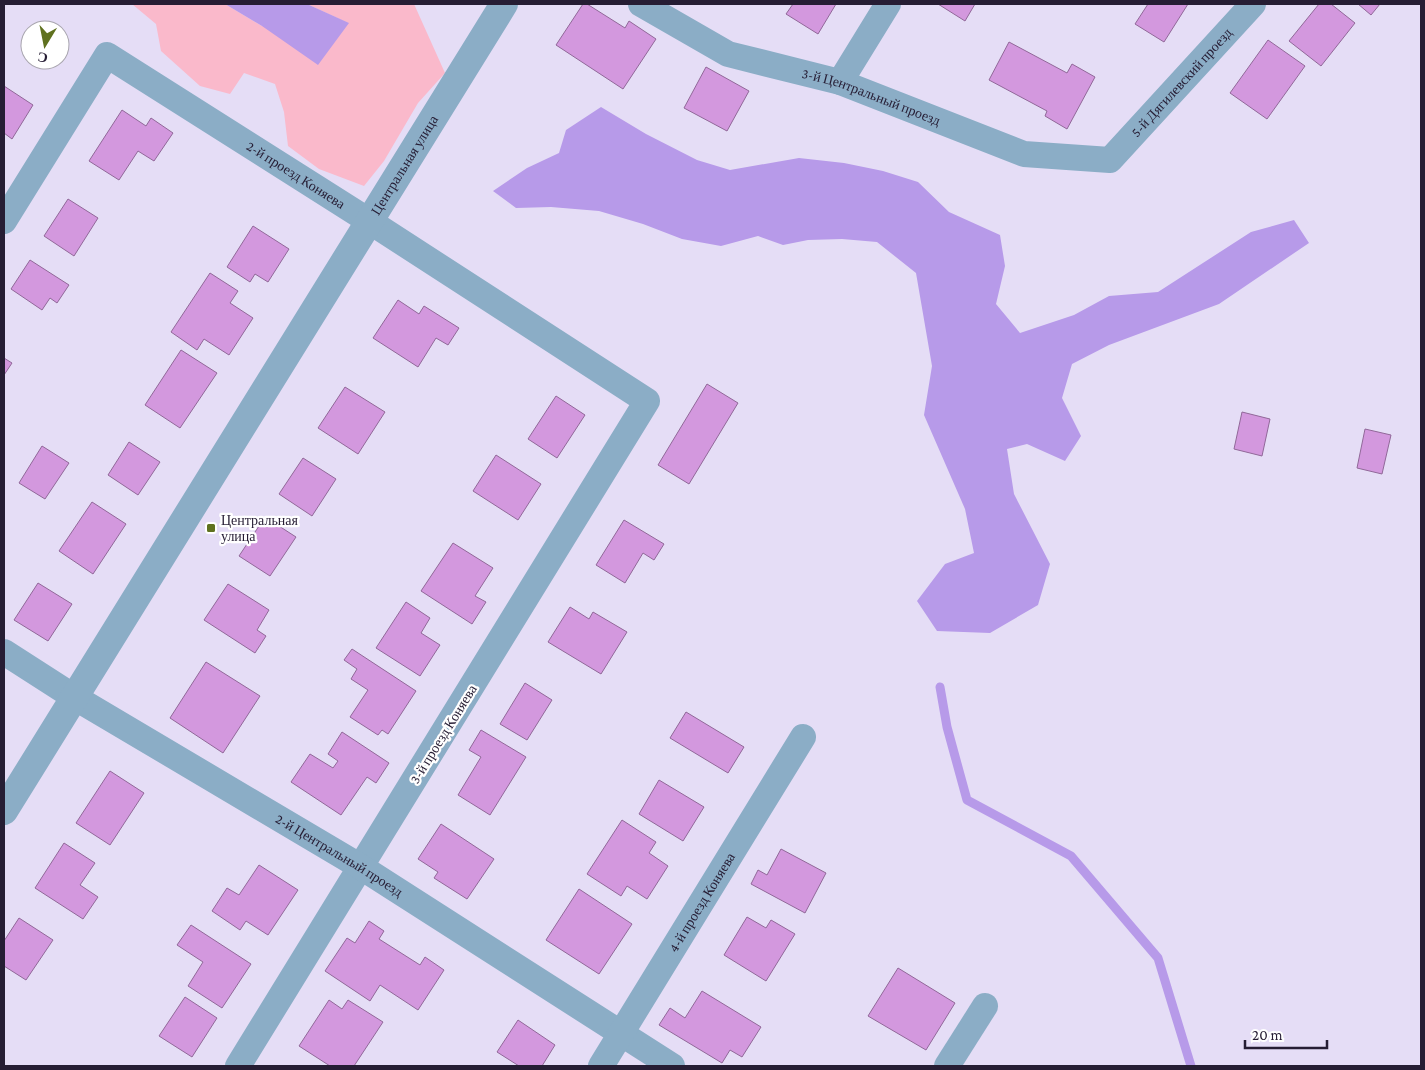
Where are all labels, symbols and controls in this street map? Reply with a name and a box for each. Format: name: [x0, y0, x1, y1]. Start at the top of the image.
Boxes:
north arrow: [20, 20, 70, 70]
street label: 5-й Дягилевский проезд: [1127, 25, 1235, 140]
text: С: [36, 49, 49, 67]
street label: 3-й Центральный проезд: [800, 65, 943, 129]
street label: Центральная улица: [367, 112, 442, 218]
street label: 2-й проезд Коняева: [244, 138, 349, 212]
place label: Центральная улица: [221, 512, 299, 544]
marker: Центральная улица: [205, 522, 217, 534]
street label: 3-й проезд Коняева: [406, 681, 480, 786]
street label: 2-й Центральный проезд: [273, 810, 406, 900]
street label: 4-й проезд Коняева: [665, 849, 738, 955]
scale bar: [1245, 1018, 1328, 1050]
text: 20 m: [1252, 1027, 1283, 1043]

